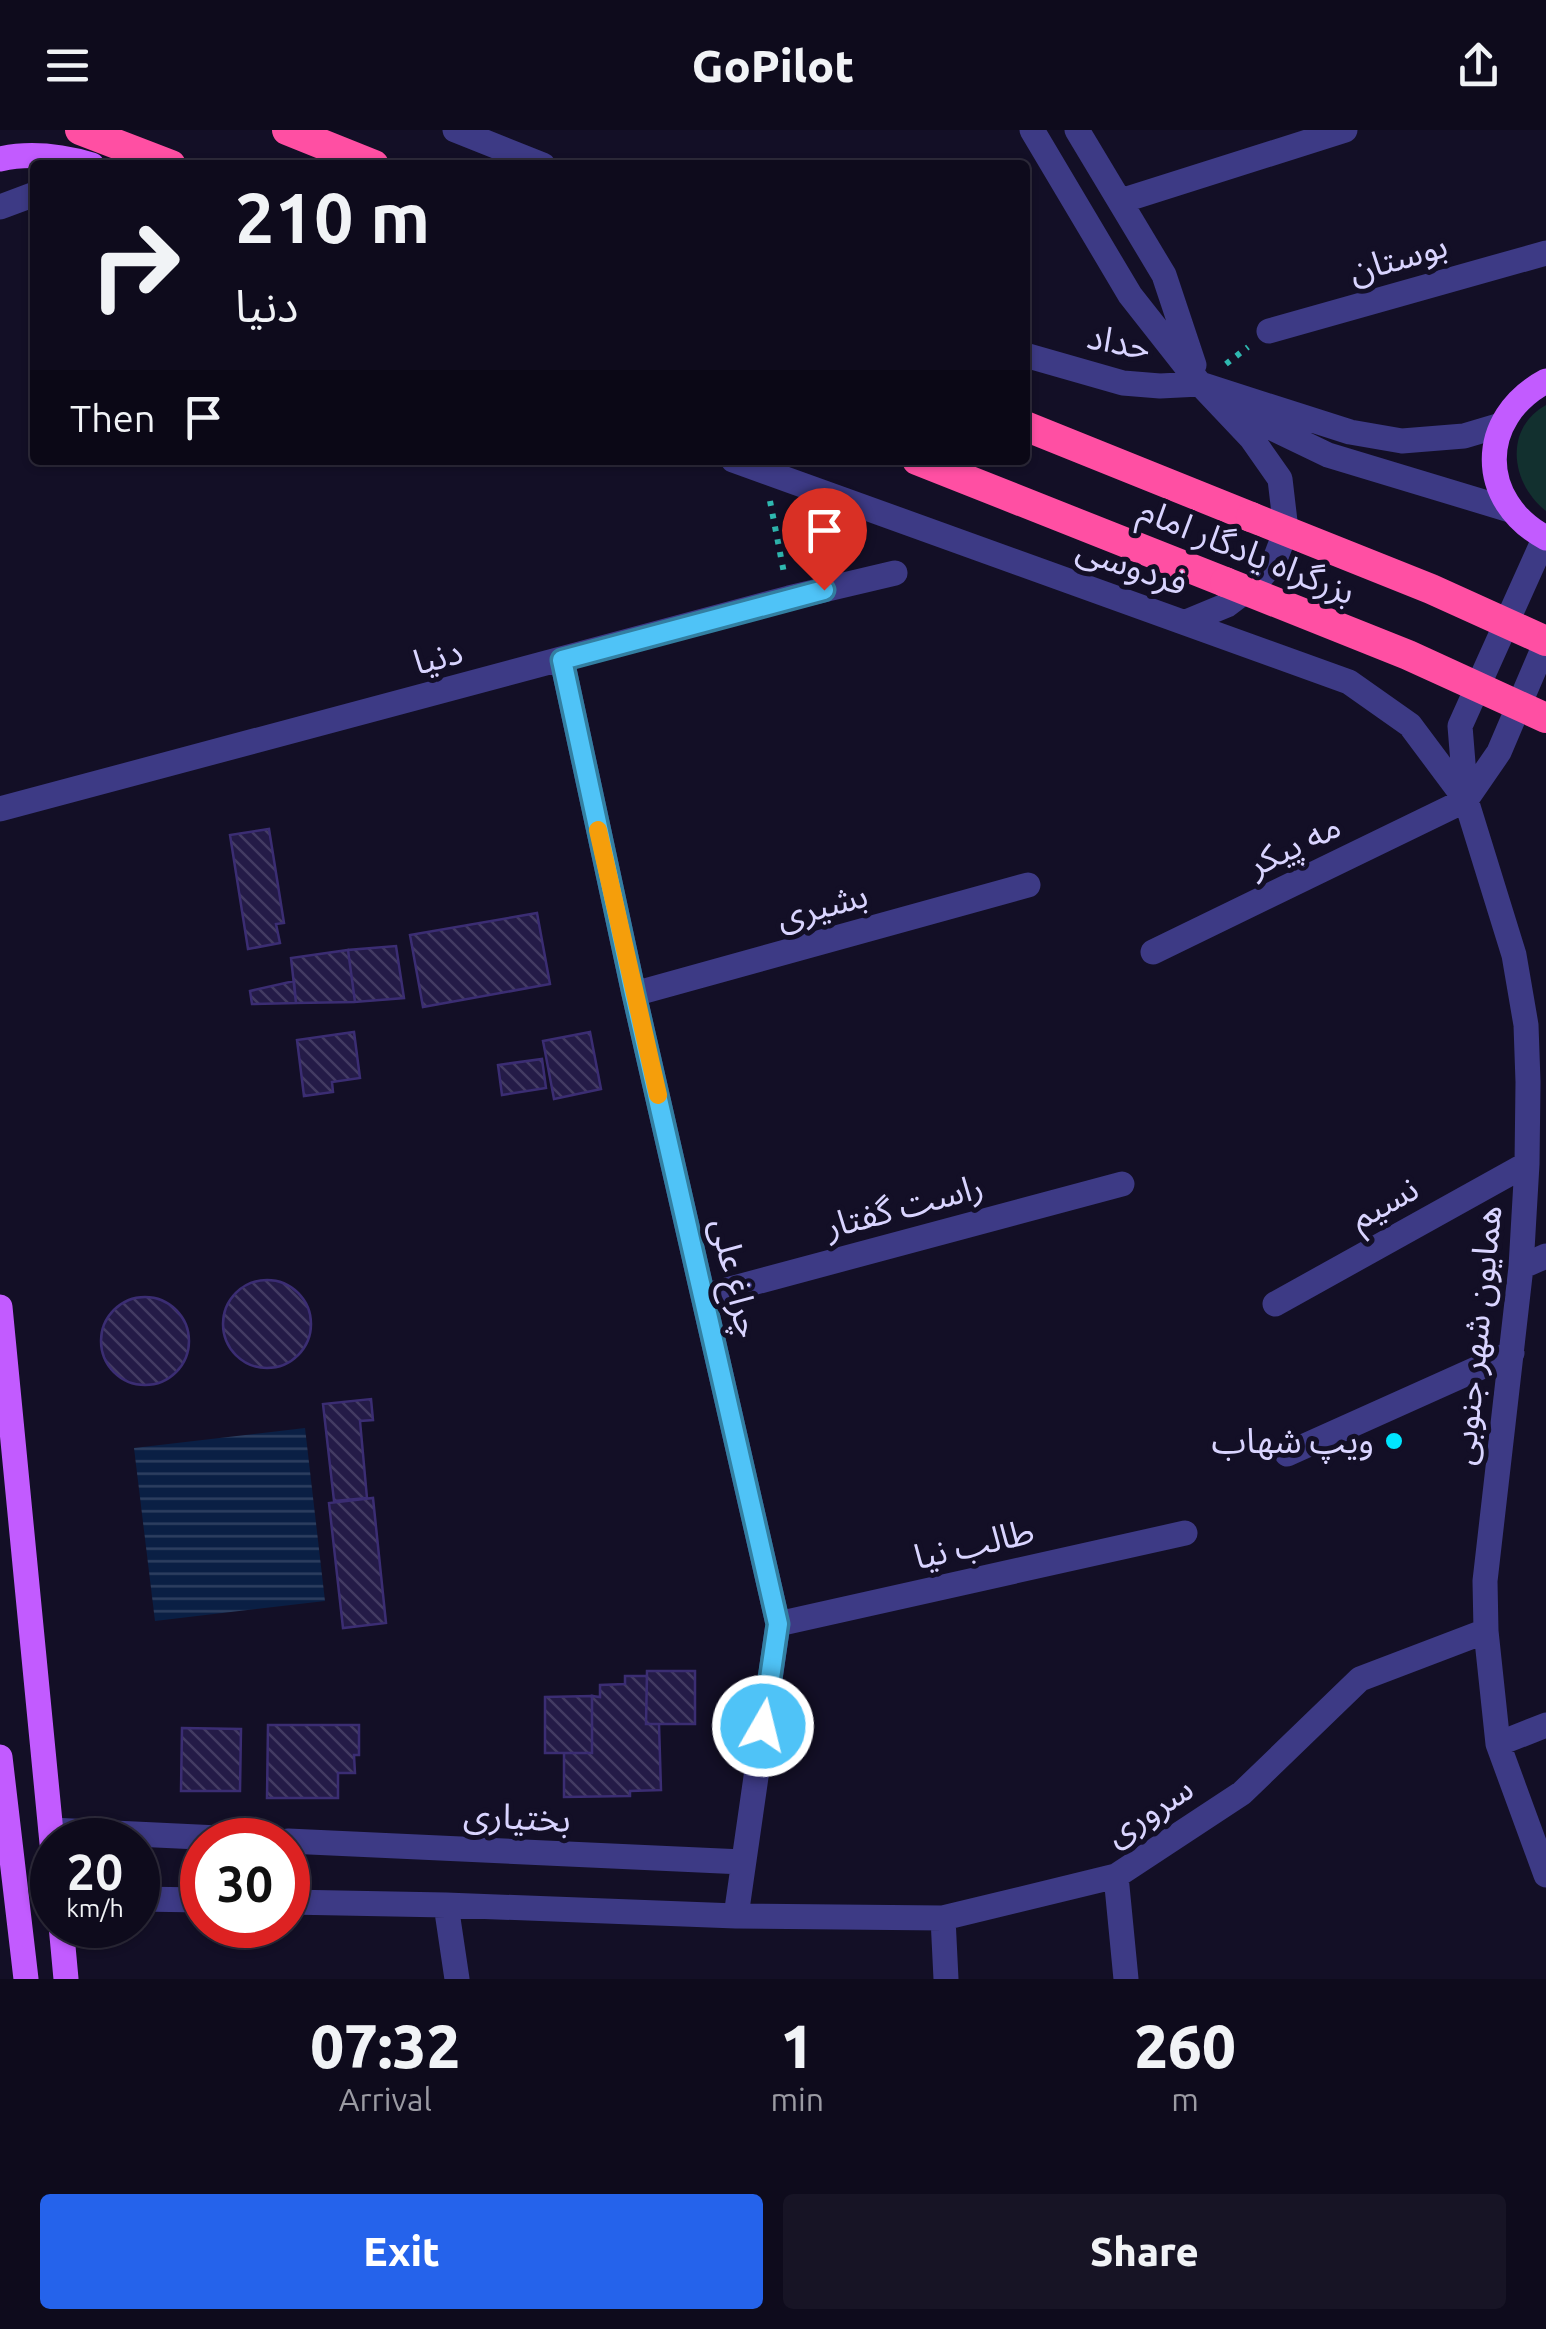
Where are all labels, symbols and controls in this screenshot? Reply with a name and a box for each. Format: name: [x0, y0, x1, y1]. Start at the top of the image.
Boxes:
icon: menu: [40, 38, 95, 93]
icon: share: [1451, 38, 1506, 93]
text: GoPilot: [692, 40, 854, 91]
text: 210 m: [235, 178, 430, 256]
icon: right: [70, 200, 200, 330]
street label: بوستان: [1344, 224, 1452, 291]
text: دنیا: [235, 280, 298, 331]
street label: حداد: [1084, 315, 1155, 367]
icon: arrive: [176, 390, 231, 445]
text: Then: [70, 397, 156, 439]
pin: [782, 488, 867, 591]
street label: بزرگراه یادگار امام: [1131, 489, 1361, 618]
icon: arrive: [797, 503, 852, 558]
street label: فردوسی: [1072, 528, 1193, 603]
street label: دنیا: [409, 630, 467, 682]
street label: مه‌ پیکر: [1240, 805, 1348, 887]
street label: بشیری: [772, 874, 872, 937]
street label: راست گفتار: [819, 1165, 988, 1247]
street label: نسیم: [1342, 1167, 1429, 1244]
street label: همایون‌ شهر جنوبی: [1441, 1203, 1510, 1467]
street label: چراغ‌ علی: [697, 1214, 770, 1343]
place label: ویپ شهاب: [1211, 1420, 1374, 1464]
marker: ویپ شهاب: [1383, 1430, 1405, 1452]
street label: طالب‌ نیا: [910, 1510, 1038, 1577]
position arrow: [711, 1674, 815, 1778]
street label: سروری: [1097, 1767, 1201, 1855]
street label: بختیاری: [462, 1793, 572, 1841]
speed limit sign: 30: [180, 1818, 310, 1948]
text: 20: [67, 1843, 123, 1899]
text: km/h: [66, 1894, 124, 1922]
text: 07:32: [310, 2012, 460, 2079]
text: 1: [780, 2012, 814, 2079]
text: 260: [1134, 2012, 1236, 2079]
text: Arrival: [339, 2081, 432, 2117]
text: min: [770, 2081, 824, 2117]
text: m: [1171, 2081, 1199, 2117]
button: Exit: [40, 2194, 763, 2309]
button: Share: [783, 2194, 1506, 2309]

